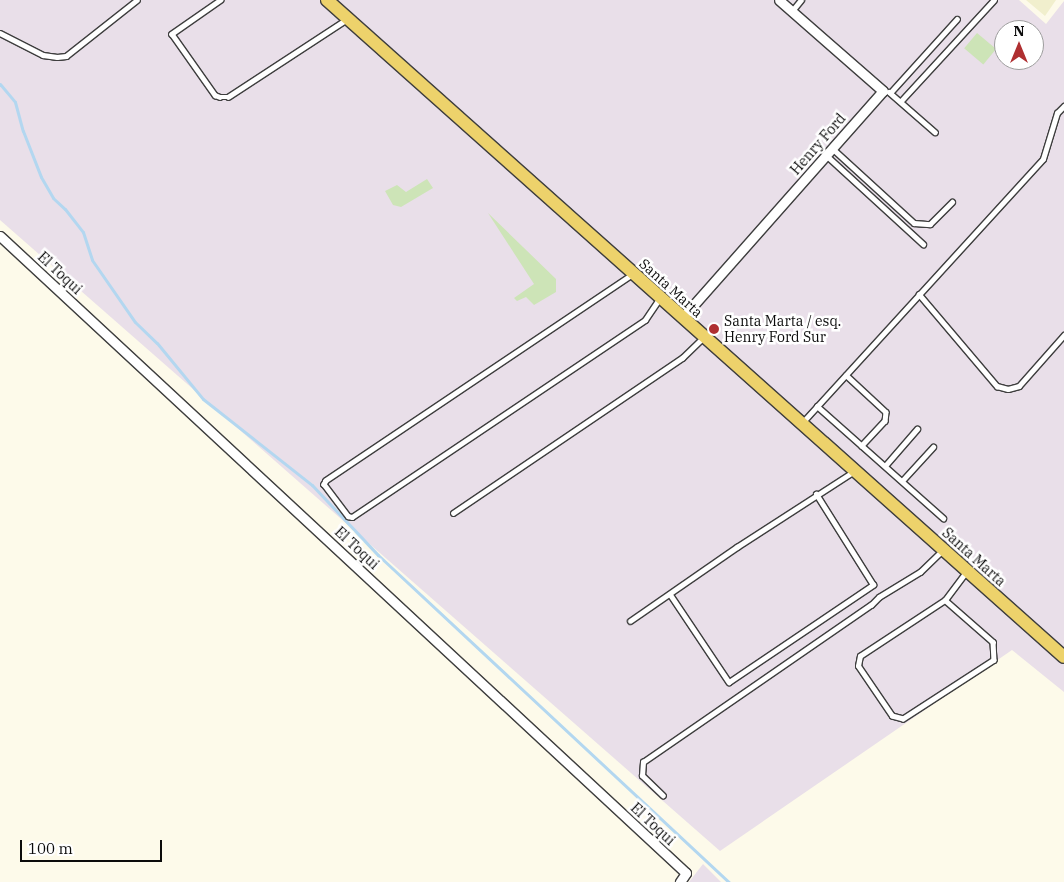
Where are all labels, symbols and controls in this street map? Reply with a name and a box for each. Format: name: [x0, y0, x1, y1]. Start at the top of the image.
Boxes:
north arrow: [994, 20, 1044, 70]
text: N: [1013, 22, 1025, 40]
street label: Henry Ford: [787, 110, 849, 178]
street label: El Toqui: [34, 248, 86, 298]
street label: Santa Marta: [636, 255, 706, 321]
place label: Santa Marta / esq. Henry Ford Sur: [724, 313, 841, 346]
marker: Santa Marta / esq. Henry Ford Sur: [708, 323, 720, 335]
street label: El Toqui: [331, 523, 383, 573]
street label: Santa Marta: [939, 524, 1009, 590]
street label: El Toqui: [627, 799, 679, 849]
scale bar: [22, 830, 165, 862]
text: 100 m: [28, 839, 73, 858]

